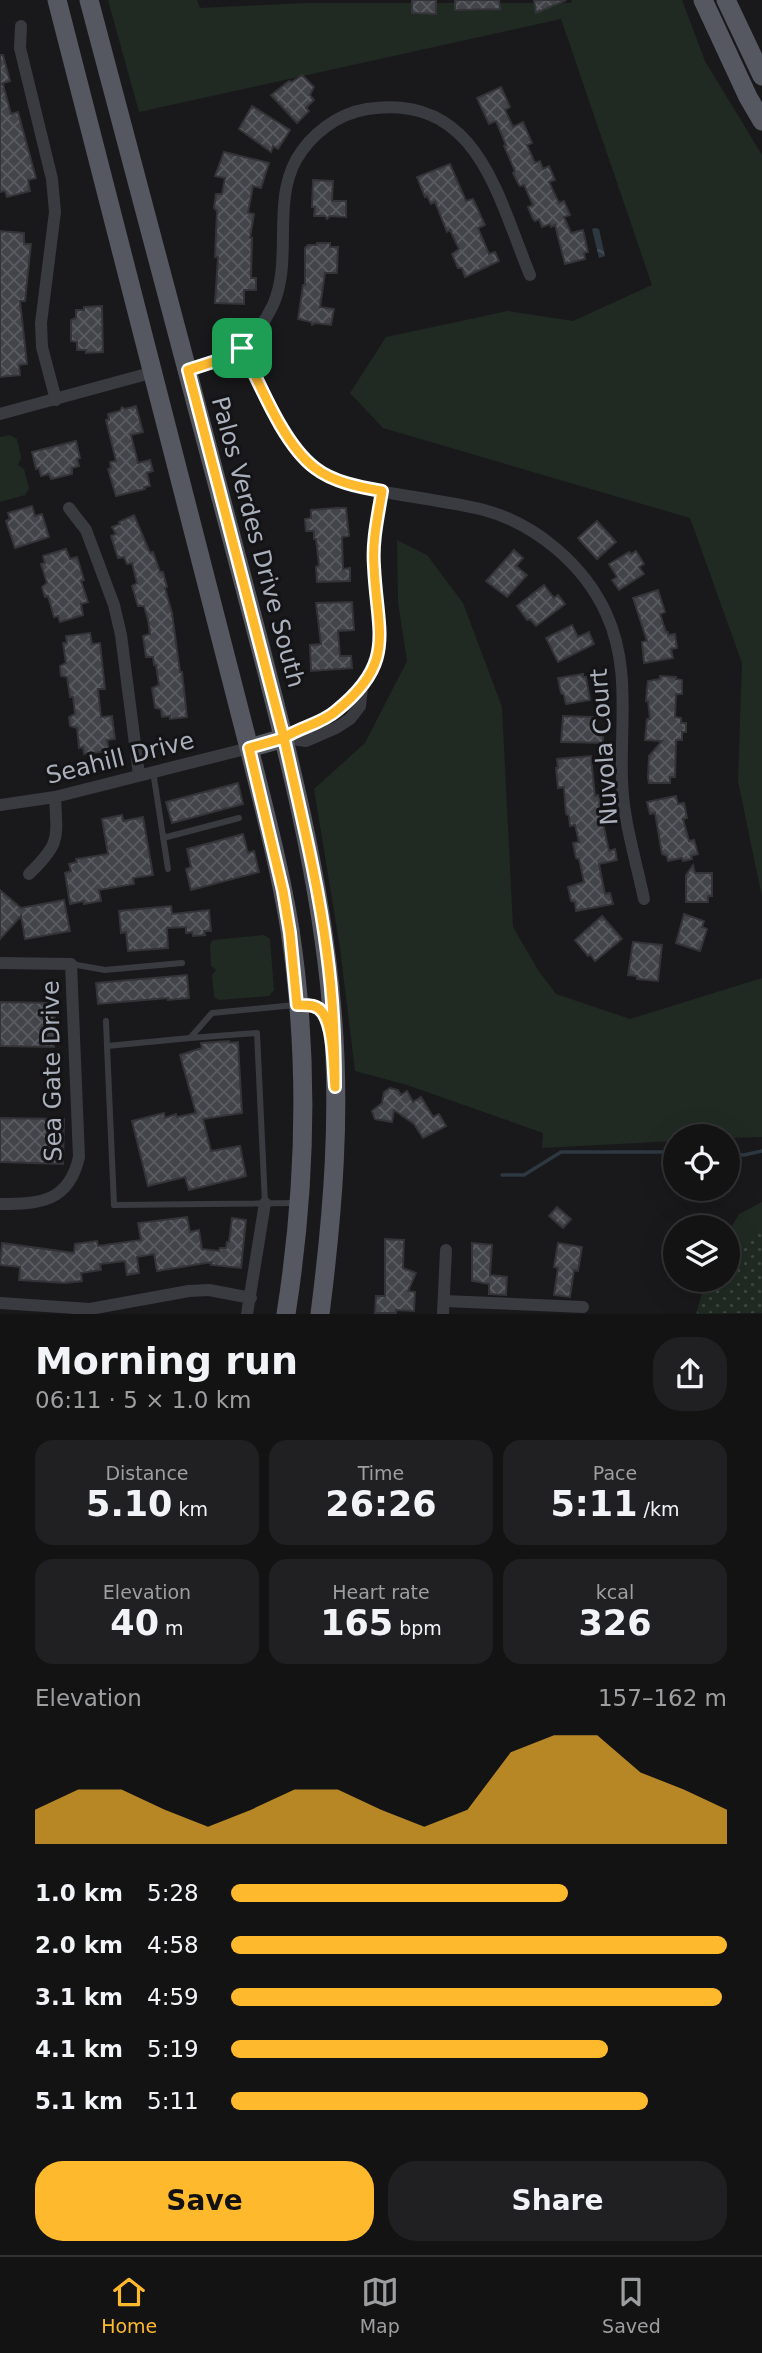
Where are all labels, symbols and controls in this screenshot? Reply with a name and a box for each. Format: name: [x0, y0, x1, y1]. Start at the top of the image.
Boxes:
pin: [212, 318, 272, 378]
icon: arrive: [223, 329, 261, 367]
street label: Palos Verdes Drive South: [206, 394, 310, 690]
street label: Nuvola Court: [585, 668, 623, 826]
street label: Seahill Drive: [43, 726, 197, 790]
street label: Sea Gate Drive: [36, 980, 68, 1162]
map controls: [663, 1124, 740, 1292]
button: locate: [663, 1124, 740, 1201]
button: layers: [663, 1215, 740, 1292]
button: share: [653, 1337, 727, 1411]
text: Morning run: [35, 1339, 298, 1383]
text: 06:11 · 5 × 1.0 km: [35, 1387, 251, 1413]
text: Distance: [105, 1462, 189, 1484]
text: Time: [358, 1462, 404, 1484]
text: Pace: [593, 1462, 637, 1484]
text: 5.10: [86, 1484, 172, 1524]
text: 26:26: [325, 1484, 437, 1524]
text: 5:11: [550, 1484, 638, 1524]
text: km: [172, 1498, 208, 1520]
text: /km: [638, 1498, 680, 1520]
text: Elevation: [103, 1581, 191, 1603]
text: Heart rate: [332, 1581, 430, 1603]
text: kcal: [596, 1581, 634, 1603]
text: 40: [110, 1603, 159, 1643]
text: 165: [320, 1603, 393, 1643]
text: 326: [578, 1603, 652, 1643]
text: m: [159, 1617, 184, 1639]
text: bpm: [393, 1617, 442, 1639]
text: Elevation: [35, 1685, 142, 1711]
text: 157–162 m: [598, 1685, 727, 1711]
text: 1.0 km: [35, 1880, 123, 1906]
text: 5:28: [147, 1880, 199, 1906]
text: 2.0 km: [35, 1932, 123, 1958]
text: 4:58: [147, 1932, 199, 1958]
text: 3.1 km: [35, 1984, 123, 2010]
text: 4:59: [147, 1984, 199, 2010]
text: 4.1 km: [35, 2036, 123, 2062]
text: 5:19: [147, 2036, 199, 2062]
text: 5.1 km: [35, 2088, 123, 2114]
text: 5:11: [147, 2088, 199, 2114]
button: Save: [35, 2161, 374, 2241]
button: Share: [388, 2161, 727, 2241]
tab: Home: [101, 2273, 157, 2337]
tab: Map: [360, 2273, 400, 2337]
tab: Saved: [602, 2273, 661, 2337]

